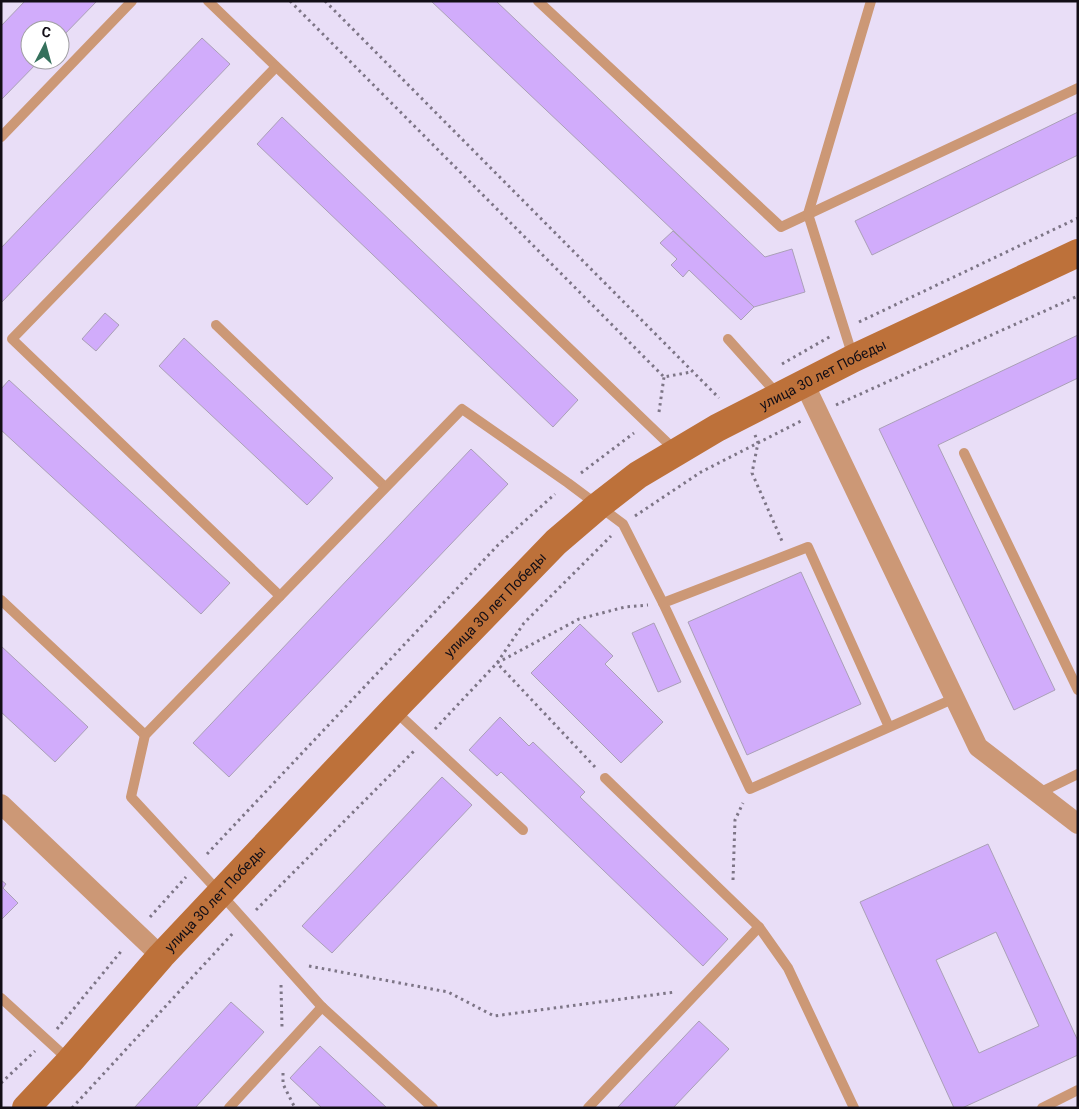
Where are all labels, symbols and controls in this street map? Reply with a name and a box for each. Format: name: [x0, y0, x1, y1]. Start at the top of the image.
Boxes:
north arrow: [20, 20, 70, 70]
text: С: [41, 24, 52, 41]
street label: улица 30 лет Победы: [757, 336, 889, 413]
street label: улица 30 лет Победы: [441, 549, 549, 660]
street label: улица 30 лет Победы: [161, 843, 269, 955]

